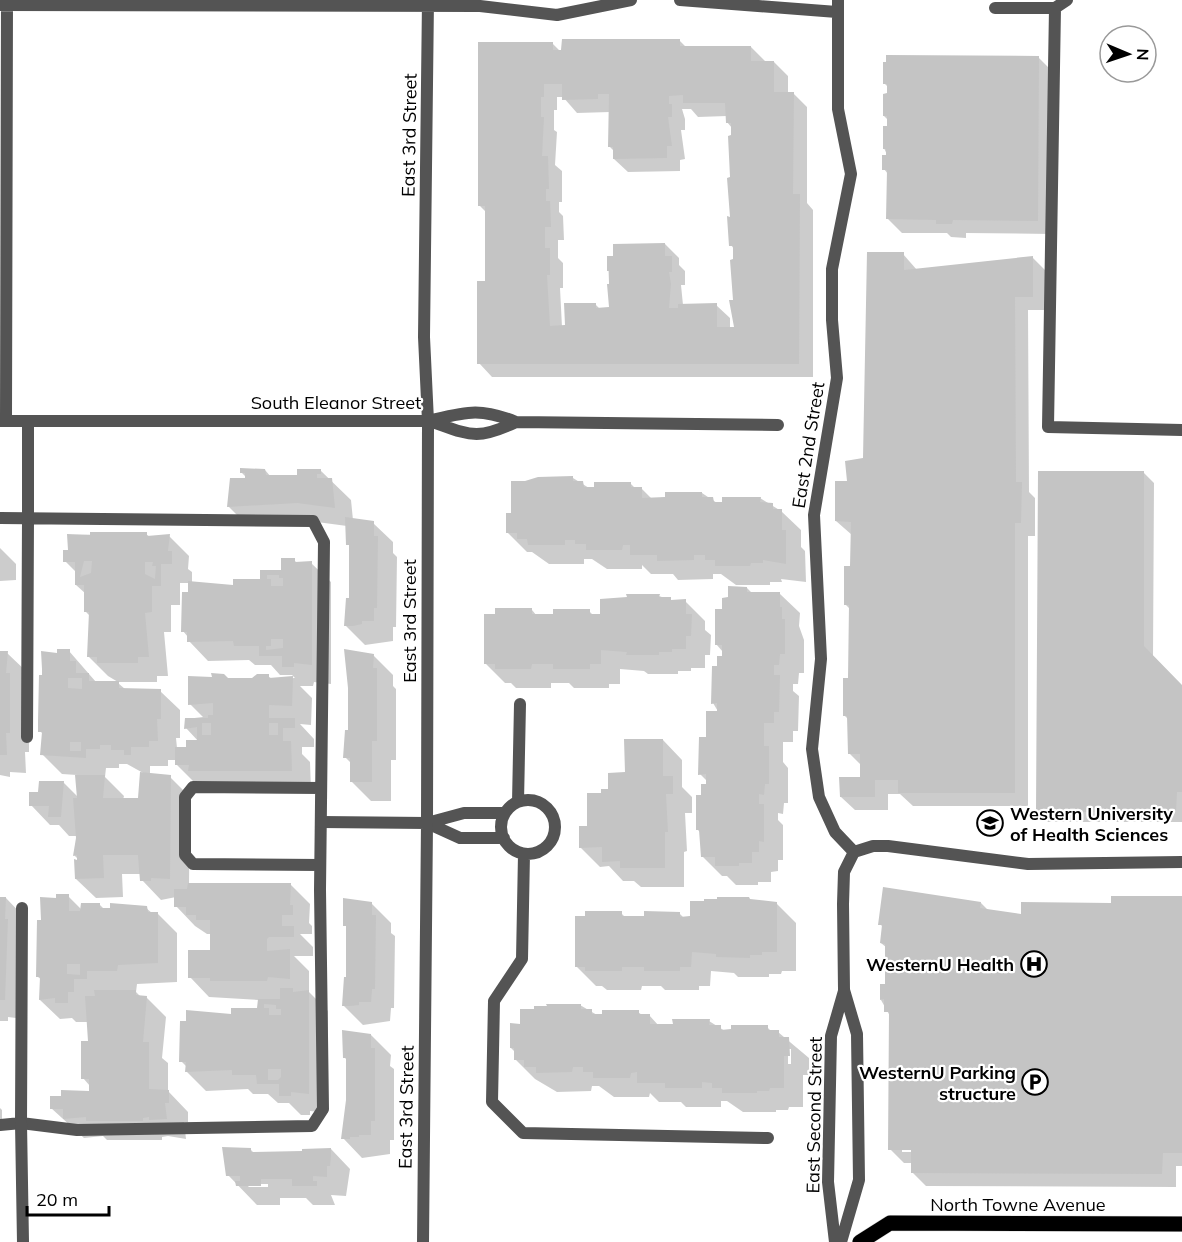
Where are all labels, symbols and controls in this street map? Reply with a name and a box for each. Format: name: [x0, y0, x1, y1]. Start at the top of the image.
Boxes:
north arrow: [1098, 24, 1158, 84]
text: N: [1133, 48, 1153, 61]
street label: East 3rd Street: [396, 73, 422, 197]
street label: East 2nd Street: [787, 380, 829, 510]
street label: South Eleanor Street: [251, 391, 421, 414]
street label: East 3rd Street: [398, 559, 421, 683]
place label: Western University of Health Sciences: [1010, 802, 1173, 846]
school or university icon: Western University of Health Sciences: [975, 808, 1005, 838]
hospital icon: WesternU Health: [1019, 949, 1049, 979]
place label: WesternU Health: [866, 953, 1014, 976]
street label: East Second Street: [801, 1036, 827, 1194]
street label: East 3rd Street: [393, 1045, 419, 1169]
place label: WesternU Parking structure: [859, 1061, 1016, 1105]
parking icon: WesternU Parking structure: [1020, 1067, 1050, 1097]
scale bar: [27, 1179, 110, 1217]
text: 20 m: [36, 1188, 78, 1211]
street label: North Towne Avenue: [930, 1193, 1106, 1216]

